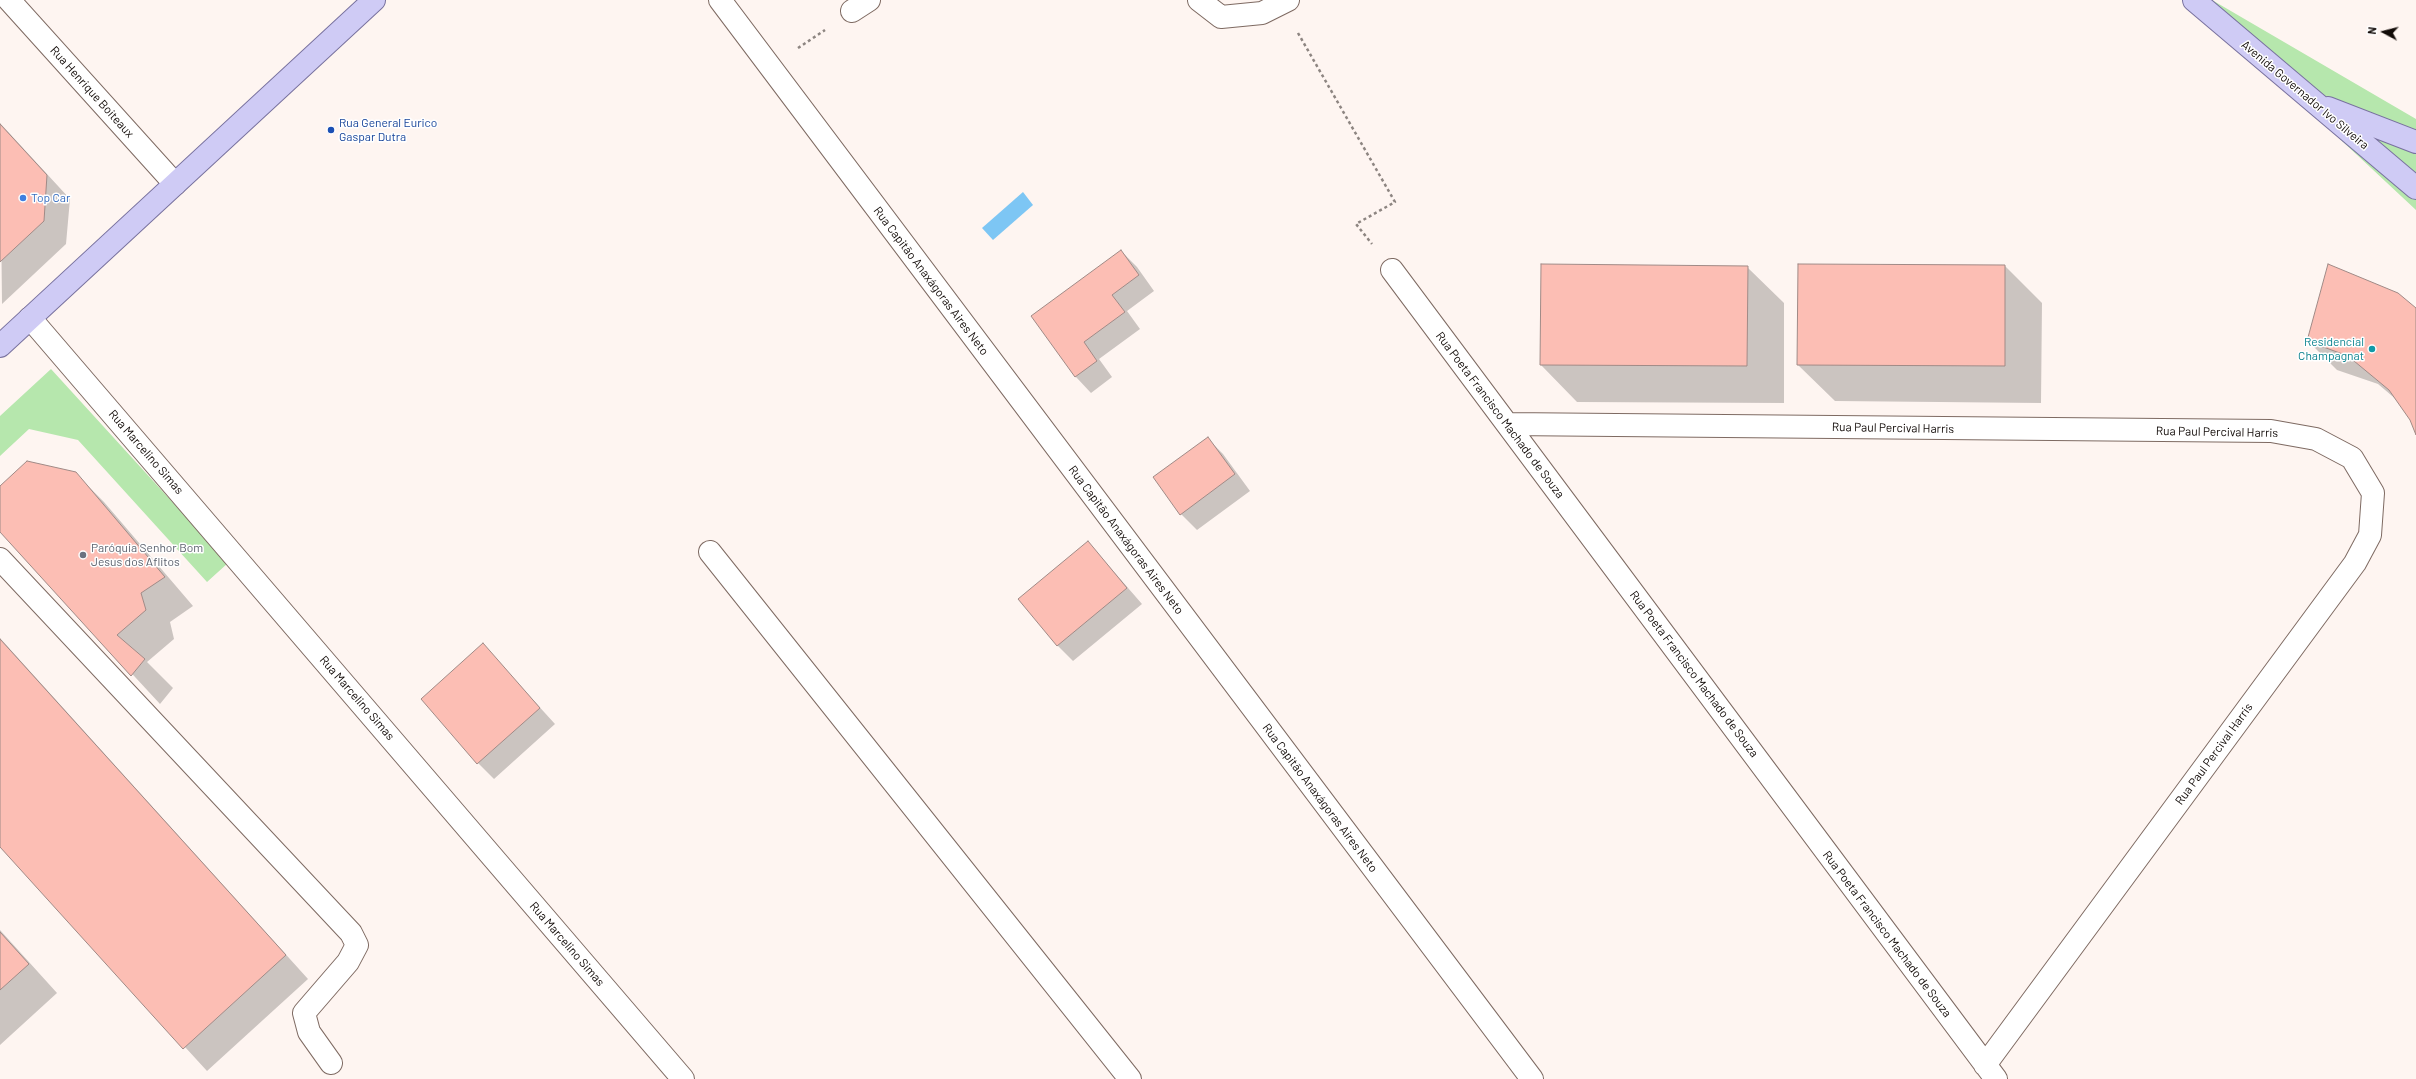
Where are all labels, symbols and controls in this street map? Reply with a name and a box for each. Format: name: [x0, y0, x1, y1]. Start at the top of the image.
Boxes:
north arrow: [2364, 12, 2404, 52]
text: N: [2365, 26, 2378, 35]
street label: Avenida Governador Ivo Silveira: [2238, 38, 2372, 152]
street label: Rua Henrique Boiteaux: [47, 43, 137, 141]
place label: Rua General Eurico Gaspar Dutra: [339, 116, 437, 144]
marker: Rua General Eurico Gaspar Dutra: [326, 125, 336, 135]
place label: Top Car: [31, 191, 70, 205]
marker: Top Car: [18, 193, 28, 203]
street label: Rua Capitão Anaxágoras Aires Neto: [870, 204, 992, 358]
street label: Rua Poeta Francisco Machado de Souza: [1433, 329, 1567, 501]
place label: Residencial Champagnat: [2298, 335, 2364, 363]
marker: Residencial Champagnat: [2367, 344, 2377, 354]
street label: Rua Marcelino Simas: [105, 407, 187, 497]
street label: Rua Paul Percival Harris: [1832, 420, 1954, 436]
street label: Rua Paul Percival Harris: [2156, 424, 2278, 440]
street label: Rua Capitão Anaxágoras Aires Neto: [1065, 463, 1187, 617]
place label: Paróquia Senhor Bom Jesus dos Aflitos: [91, 541, 203, 569]
marker: Paróquia Senhor Bom Jesus dos Aflitos: [78, 550, 88, 560]
street label: Rua Poeta Francisco Machado de Souza: [1627, 588, 1761, 760]
street label: Rua Marcelino Simas: [316, 653, 398, 743]
street label: Rua Paul Percival Harris: [2172, 700, 2256, 808]
street label: Rua Capitão Anaxágoras Aires Neto: [1259, 721, 1381, 875]
street label: Rua Poeta Francisco Machado de Souza: [1820, 848, 1954, 1020]
street label: Rua Marcelino Simas: [526, 899, 608, 989]

